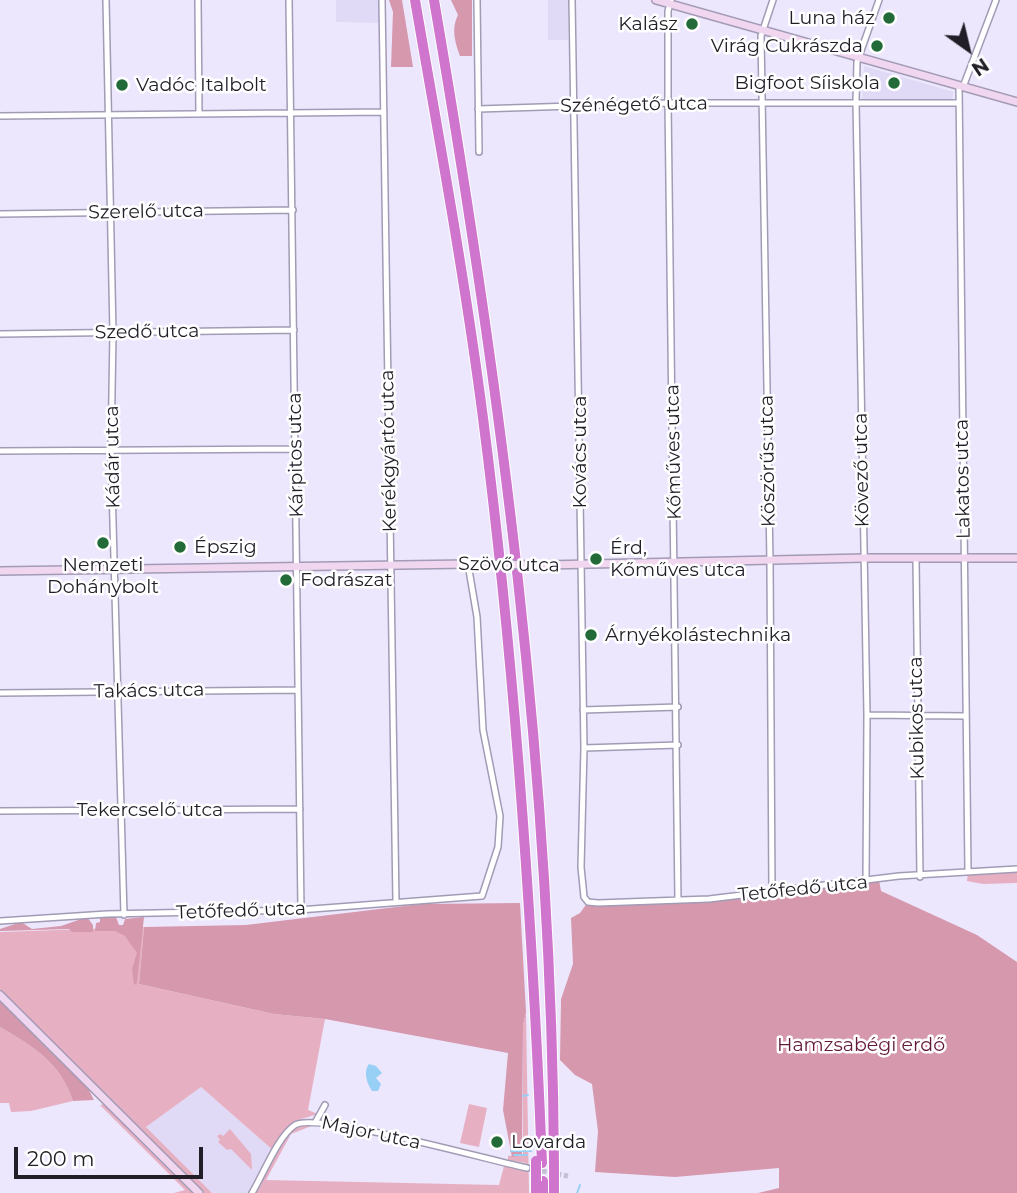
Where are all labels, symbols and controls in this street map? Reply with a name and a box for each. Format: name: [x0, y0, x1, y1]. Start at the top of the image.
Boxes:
place label: Luna ház: [788, 7, 875, 29]
marker: Luna ház: [881, 10, 897, 26]
place label: Kalász: [618, 13, 678, 35]
north arrow: [933, 14, 1003, 84]
marker: Kalász: [684, 16, 700, 32]
place label: Virág Cukrászda: [711, 35, 863, 57]
marker: Virág Cukrászda: [869, 38, 885, 54]
text: N: [967, 53, 993, 81]
place label: Bigfoot Síiskola: [734, 72, 880, 94]
place label: Vadóc Italbolt: [136, 74, 267, 96]
marker: Bigfoot Síiskola: [886, 75, 902, 91]
marker: Vadóc Italbolt: [114, 77, 130, 93]
street label: Szénégető utca: [560, 92, 708, 118]
street label: Szerelő utca: [88, 200, 204, 224]
street label: Szedő utca: [95, 320, 199, 344]
street label: Kerékgyártó utca: [376, 370, 402, 532]
street label: Kőműves utca: [661, 384, 687, 520]
street label: Kárpitos utca: [284, 392, 308, 518]
street label: Köszörűs utca: [755, 395, 781, 527]
street label: Kovács utca: [569, 396, 591, 508]
street label: Kádár utca: [101, 405, 125, 509]
street label: Kövező utca: [850, 413, 874, 527]
street label: Lakatos utca: [951, 419, 975, 539]
marker: Nemzeti Dohánybolt: [95, 535, 111, 551]
place label: Épszig: [194, 536, 257, 558]
place label: Érd, Kőműves utca: [610, 537, 746, 581]
marker: Épszig: [172, 539, 188, 555]
marker: Érd, Kőműves utca: [588, 551, 604, 567]
street label: Szövő utca: [458, 553, 560, 577]
place label: Nemzeti Dohánybolt: [47, 554, 159, 598]
place label: Fodrászat: [300, 569, 392, 591]
marker: Fodrászat: [278, 572, 294, 588]
place label: Árnyékolástechnika: [605, 624, 791, 646]
marker: Árnyékolástechnika: [583, 627, 599, 643]
street label: Kubikos utca: [905, 656, 929, 780]
street label: Takács utca: [93, 679, 205, 703]
street label: Tekercselő utca: [77, 799, 223, 821]
street label: Tetőfedő utca: [737, 871, 869, 907]
street label: Tetőfedő utca: [176, 897, 306, 925]
park label: Hamzsabégi erdő: [777, 1034, 945, 1056]
street label: Major utca: [319, 1111, 423, 1155]
place label: Lovarda: [511, 1131, 586, 1153]
scale bar: [18, 1134, 206, 1178]
marker: Lovarda: [489, 1134, 505, 1150]
text: 200 m: [27, 1146, 94, 1171]

